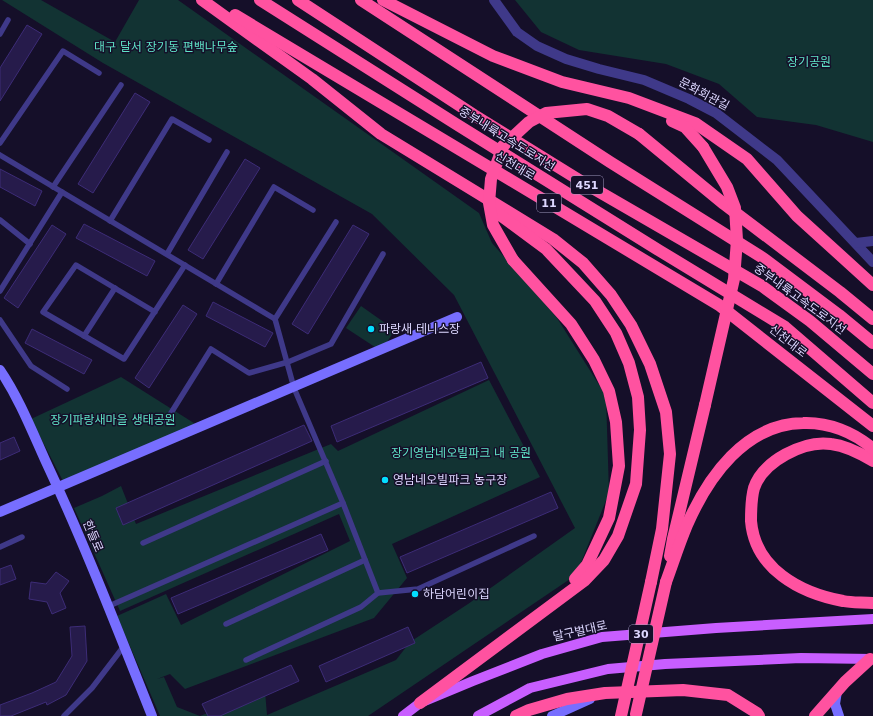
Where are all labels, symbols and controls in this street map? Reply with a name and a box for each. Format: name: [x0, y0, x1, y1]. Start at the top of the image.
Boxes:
park label: 대구 달서 장기동 편백나무숲: [94, 40, 238, 54]
park label: 장기공원: [787, 55, 831, 69]
street label: 문화회관길: [676, 75, 732, 113]
street label: 중부내륙고속도로지선: [456, 104, 558, 174]
street label: 신천대로: [492, 149, 538, 183]
road number: 451: [571, 176, 603, 194]
road number: 11: [537, 194, 561, 212]
street label: 중부내륙고속도로지선: [751, 261, 849, 337]
place label: 파랑새 테니스장: [379, 322, 460, 336]
street label: 신천대로: [766, 322, 810, 360]
marker: 파랑새 테니스장: [366, 324, 376, 334]
park label: 장기파랑새마을 생태공원: [50, 413, 176, 427]
park label: 장기영남네오빌파크 내 공원: [391, 446, 531, 460]
place label: 영남네오빌파크 농구장: [393, 473, 507, 487]
marker: 영남네오빌파크 농구장: [380, 475, 390, 485]
street label: 한들로: [80, 518, 106, 554]
place label: 하담어린이집: [423, 587, 489, 601]
marker: 하담어린이집: [410, 589, 420, 599]
street label: 달구벌대로: [552, 618, 608, 644]
road number: 30: [629, 625, 653, 643]

